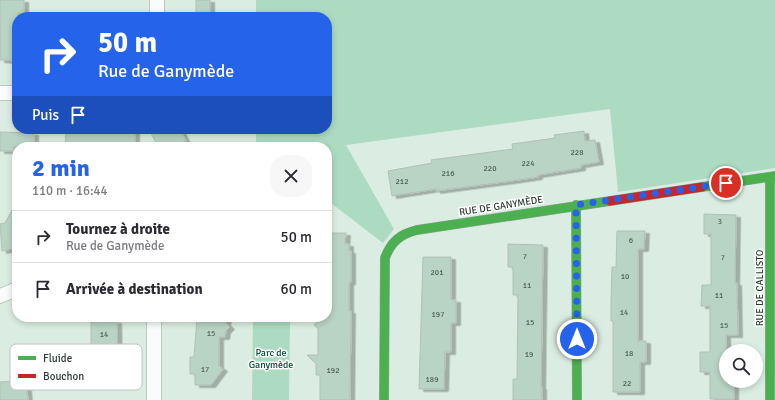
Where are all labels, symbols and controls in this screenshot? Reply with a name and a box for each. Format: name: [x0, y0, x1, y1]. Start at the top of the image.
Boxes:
text: 50 m: [98, 26, 157, 60]
icon: right: [32, 28, 84, 80]
text: Rue de Ganymède: [98, 60, 234, 82]
icon: arrive: [67, 104, 89, 126]
text: Puis: [32, 106, 59, 124]
house number: 228: [571, 147, 583, 157]
text: 2 min: [32, 153, 90, 183]
button: close: [270, 155, 312, 197]
house number: 224: [522, 158, 535, 168]
house number: 220: [484, 163, 496, 173]
pin: [709, 166, 743, 200]
house number: 216: [442, 168, 454, 178]
icon: arrive: [715, 172, 737, 194]
house number: 212: [396, 176, 408, 186]
text: 110 m · 16:44: [32, 183, 108, 199]
street label: RUE DE GANYMÈDE: [458, 192, 544, 219]
house number: 3: [718, 216, 722, 226]
text: Tournez à droite: [66, 220, 170, 238]
icon: right: [32, 226, 54, 248]
text: 50 m: [281, 228, 312, 246]
house number: 6: [629, 235, 633, 245]
text: Rue de Ganymède: [66, 238, 164, 254]
street label: RUE DE CALLISTO: [754, 249, 766, 326]
house number: 7: [523, 251, 527, 261]
house number: 7: [721, 252, 725, 262]
house number: 201: [431, 267, 443, 277]
house number: 10: [621, 271, 629, 281]
icon: arrive: [32, 278, 54, 300]
text: Arrivée à destination: [66, 280, 203, 298]
text: 60 m: [281, 280, 312, 298]
house number: 11: [523, 280, 531, 290]
house number: 11: [715, 290, 723, 300]
house number: 14: [620, 307, 629, 317]
house number: 197: [432, 309, 444, 319]
house number: 15: [526, 317, 534, 327]
position arrow: [556, 318, 598, 360]
house number: 15: [720, 320, 728, 330]
house number: 15: [207, 328, 215, 338]
house number: 14: [100, 329, 109, 339]
legend: [10, 344, 142, 390]
map controls: [719, 344, 763, 388]
button: search: [719, 344, 763, 388]
park label: Parc de Ganymède: [249, 347, 293, 371]
house number: 18: [625, 348, 633, 358]
house number: 19: [525, 349, 533, 359]
text: Fluide: [43, 352, 72, 365]
house number: 17: [201, 364, 209, 374]
house number: 192: [327, 365, 339, 375]
text: Bouchon: [43, 370, 84, 383]
house number: 189: [426, 374, 438, 384]
house number: 22: [623, 378, 631, 388]

